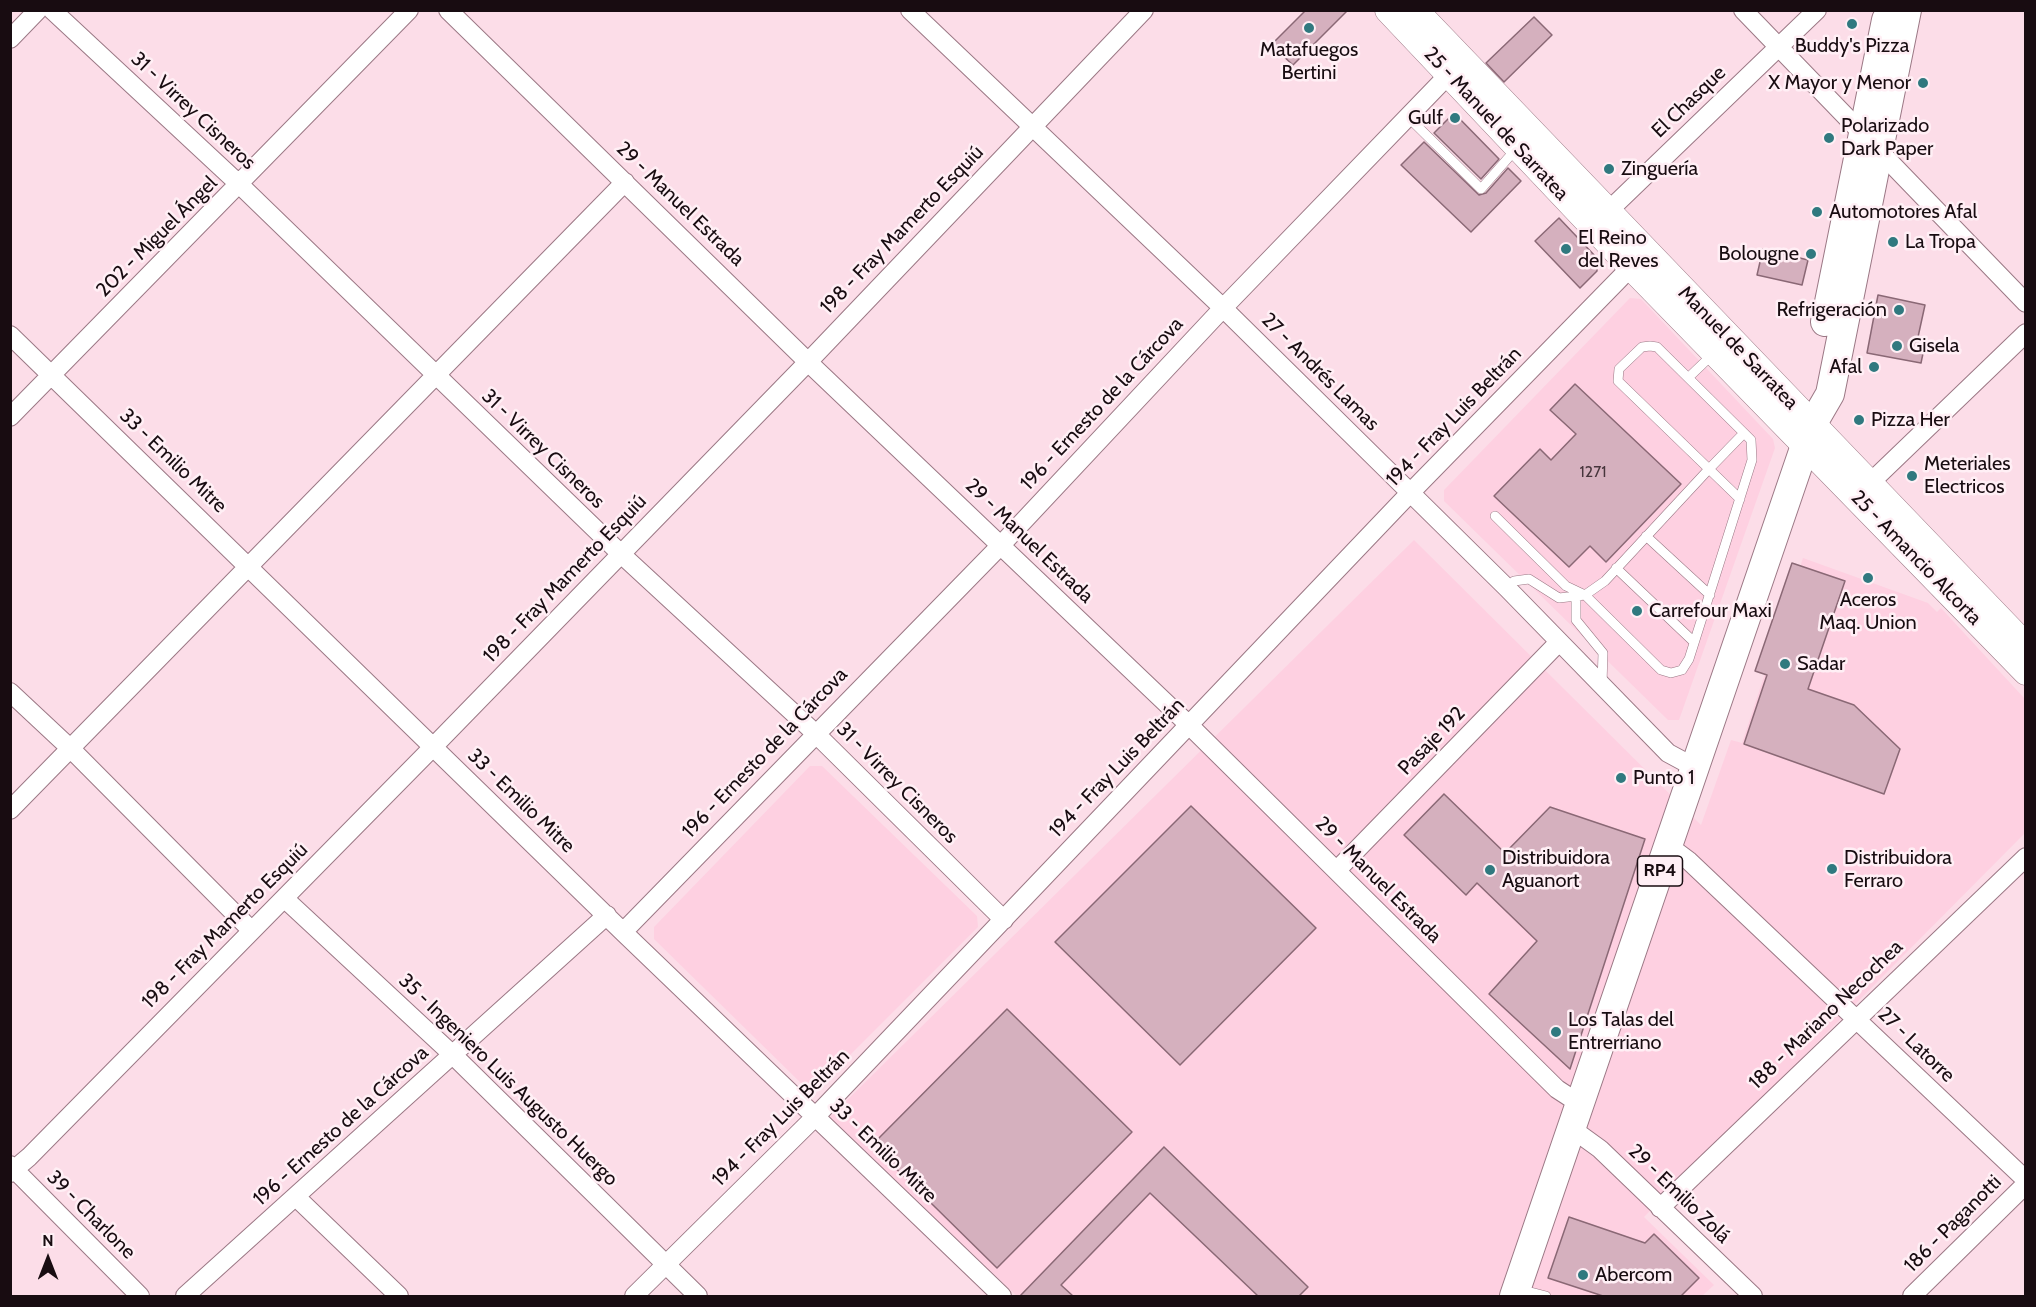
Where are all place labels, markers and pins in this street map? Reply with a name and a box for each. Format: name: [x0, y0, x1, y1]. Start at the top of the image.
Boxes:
marker: Buddy's Pizza: [1845, 17, 1859, 31]
marker: Matafuegos Bertini: [1302, 21, 1316, 35]
place label: Buddy's Pizza: [1795, 34, 1909, 58]
place label: Matafuegos Bertini: [1260, 38, 1358, 85]
place label: X Mayor y Menor: [1768, 71, 1911, 95]
marker: X Mayor y Menor: [1916, 76, 1930, 90]
place label: Gulf: [1408, 106, 1443, 130]
marker: Gulf: [1448, 111, 1462, 125]
place label: Polarizado Dark Paper: [1841, 114, 1933, 161]
marker: Polarizado Dark Paper: [1822, 131, 1836, 145]
place label: Zinguería: [1621, 157, 1698, 181]
marker: Zinguería: [1602, 162, 1616, 176]
place label: Automotores Afal: [1829, 200, 1977, 224]
marker: Automotores Afal: [1810, 205, 1824, 219]
place label: El Reino del Reves: [1578, 226, 1659, 273]
place label: La Tropa: [1905, 230, 1976, 254]
marker: La Tropa: [1886, 235, 1900, 249]
marker: El Reino del Reves: [1559, 242, 1573, 256]
place label: Bolougne: [1719, 242, 1799, 266]
marker: Bolougne: [1804, 247, 1818, 261]
place label: Refrigeración: [1776, 298, 1887, 322]
marker: Refrigeración: [1892, 303, 1906, 317]
place label: Gisela: [1909, 334, 1959, 358]
marker: Gisela: [1890, 339, 1904, 353]
place label: Afal: [1829, 355, 1862, 379]
marker: Afal: [1867, 360, 1881, 374]
place label: Pizza Her: [1871, 408, 1950, 432]
marker: Pizza Her: [1852, 413, 1866, 427]
place label: Meteriales Electricos: [1924, 452, 2010, 499]
marker: Meteriales Electricos: [1905, 469, 1919, 483]
marker: Aceros Maq. Union: [1861, 571, 1875, 585]
place label: Aceros Maq. Union: [1819, 588, 1917, 635]
place label: Carrefour Maxi: [1649, 599, 1772, 623]
marker: Carrefour Maxi: [1630, 604, 1644, 618]
place label: Sadar: [1797, 652, 1845, 676]
marker: Sadar: [1778, 657, 1792, 671]
place label: Punto 1: [1633, 766, 1694, 790]
marker: Punto 1: [1614, 771, 1628, 785]
place label: Distribuidora Aguanort: [1502, 846, 1610, 893]
place label: Distribuidora Ferraro: [1844, 846, 1952, 893]
marker: Distribuidora Ferraro: [1825, 862, 1839, 876]
marker: Distribuidora Aguanort: [1483, 863, 1497, 877]
place label: Los Talas del Entrerriano: [1568, 1008, 1674, 1055]
marker: Los Talas del Entrerriano: [1549, 1025, 1563, 1039]
place label: Abercom: [1595, 1263, 1672, 1287]
marker: Abercom: [1576, 1268, 1590, 1282]

